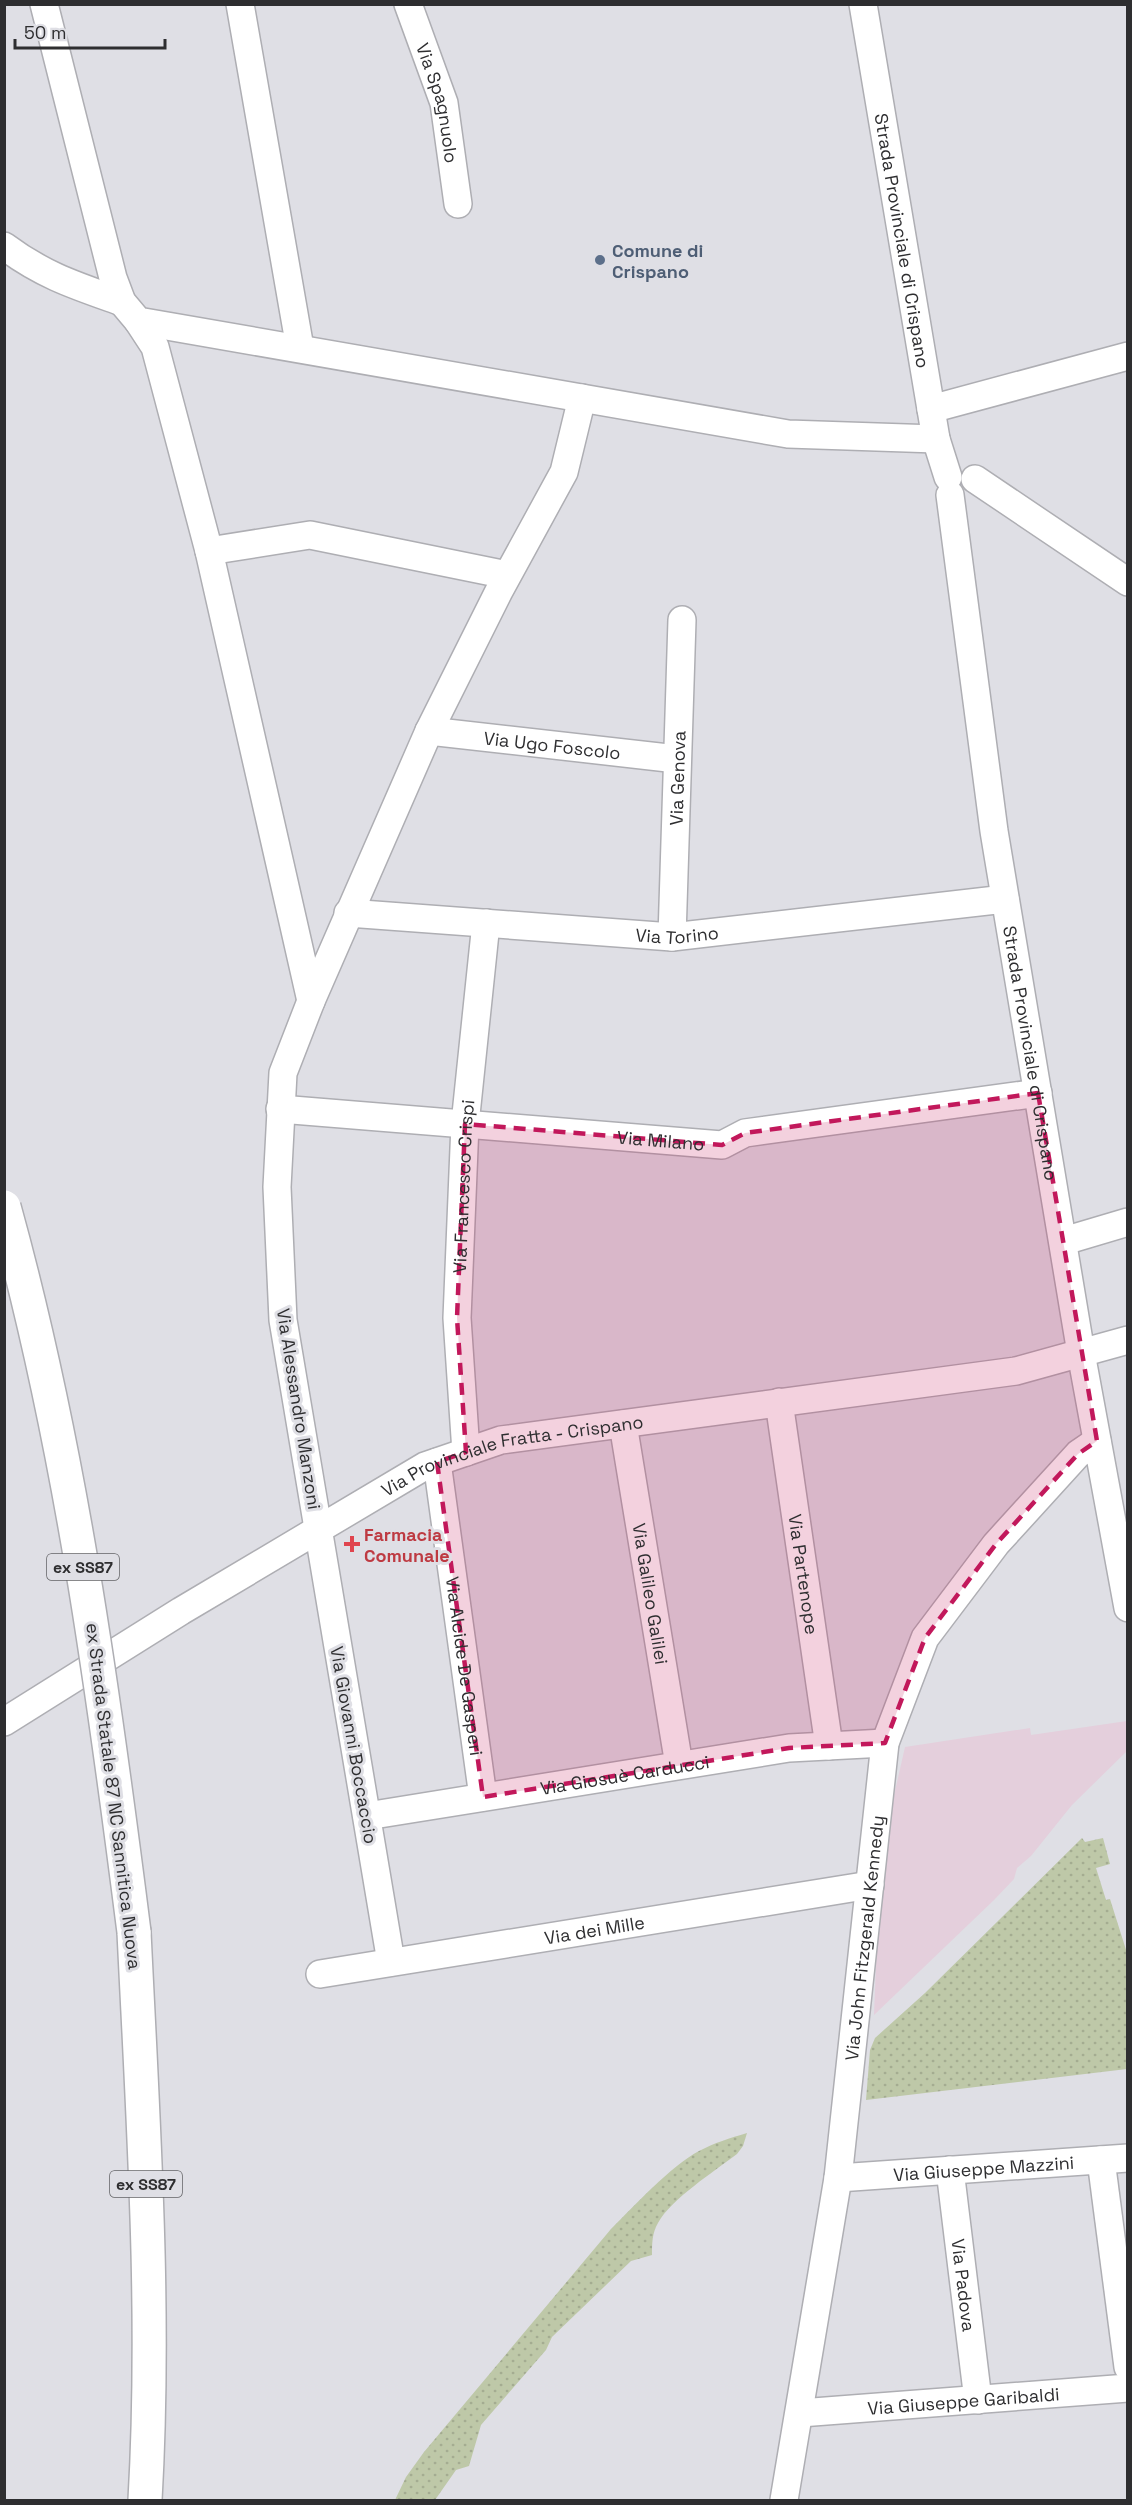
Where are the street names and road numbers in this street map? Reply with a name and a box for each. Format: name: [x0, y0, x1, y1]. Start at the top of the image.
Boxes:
street label: Via Spagnuolo: [412, 40, 464, 164]
street label: Strada Provinciale di Crispano: [870, 112, 935, 370]
street label: Via Ugo Foscolo: [483, 726, 622, 764]
street label: Via Genova: [664, 730, 690, 826]
street label: Via Torino: [635, 920, 720, 949]
street label: Strada Provinciale di Crispano: [998, 924, 1064, 1182]
street label: Via Francesco Crispi: [447, 1098, 479, 1274]
street label: Via Milano: [616, 1125, 705, 1155]
street label: Via Alessandro Manzoni: [272, 1307, 326, 1511]
street label: Via Provinciale Fratta - Crispano: [377, 1410, 645, 1501]
street label: Via Partenope: [784, 1512, 824, 1636]
street label: Via Galileo Galilei: [628, 1521, 674, 1666]
road number: ex SS87: [47, 1554, 119, 1580]
street label: Via Alcide De Gasperi: [441, 1575, 489, 1757]
street label: ex Strada Statale 87 NC Sannitica Nuova: [81, 1621, 147, 1971]
street label: Via Giovanni Boccaccio: [325, 1644, 383, 1846]
street label: Via Giosuè Carducci: [539, 1750, 711, 1799]
street label: Via John Fitzgerald Kennedy: [839, 1814, 889, 2062]
street label: Via dei Mille: [543, 1910, 646, 1949]
street label: Via Giuseppe Mazzini: [892, 2150, 1075, 2186]
road number: ex SS87: [110, 2171, 182, 2197]
street label: Via Padova: [947, 2237, 981, 2333]
street label: Via Giuseppe Garibaldi: [867, 2382, 1060, 2419]

